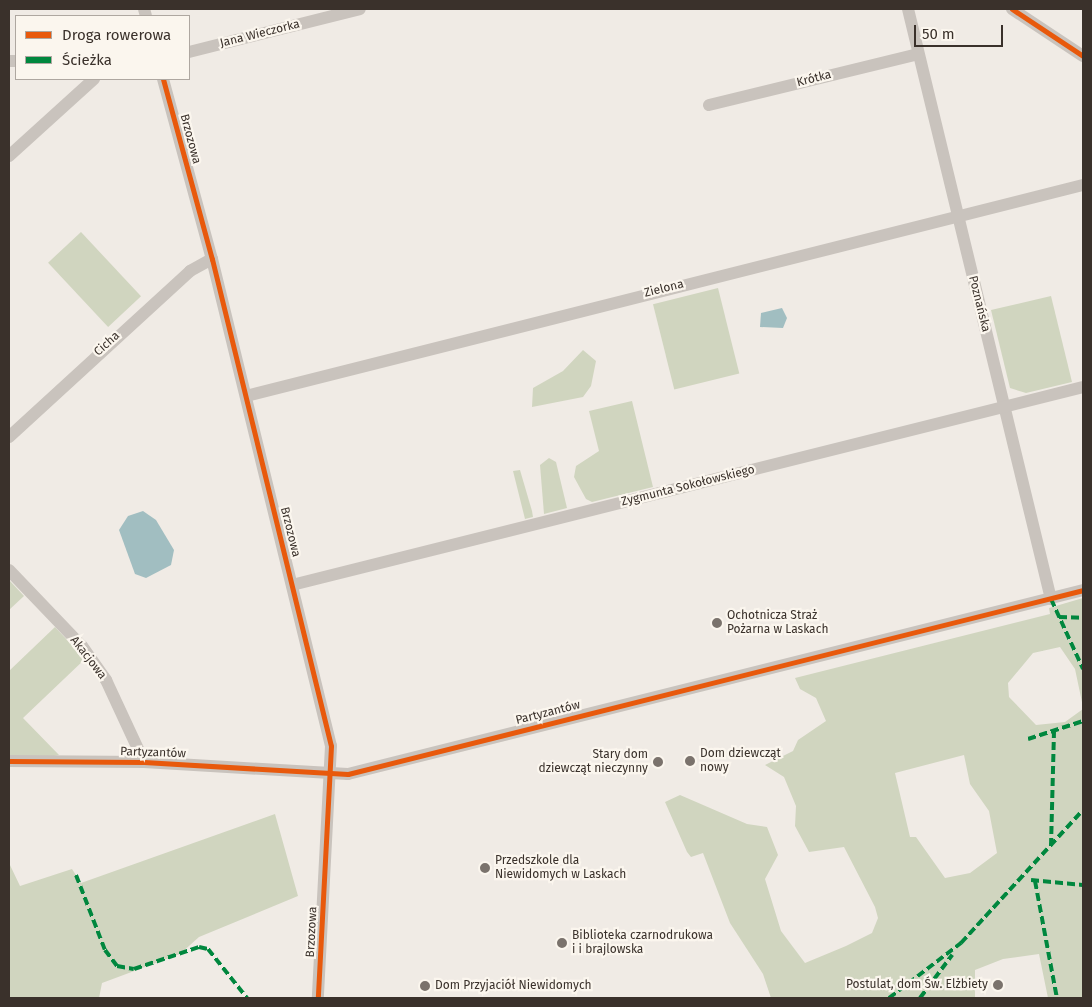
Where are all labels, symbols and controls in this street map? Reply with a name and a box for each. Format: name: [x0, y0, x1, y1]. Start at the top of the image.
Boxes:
legend: [15, 15, 190, 80]
scale bar: [917, 15, 1006, 47]
street label: Jana Wieczorka: [219, 17, 301, 51]
text: 50 m: [922, 25, 955, 43]
text: Droga rowerowa: [62, 26, 171, 44]
text: Ścieżka: [62, 51, 112, 69]
street label: Krótka: [795, 68, 833, 90]
street label: Brzozowa: [176, 112, 204, 166]
street label: Poznańska: [965, 274, 993, 334]
street label: Zielona: [643, 277, 685, 301]
street label: Cicha: [91, 329, 123, 359]
street label: Zygmunta Sokołowskiego: [620, 462, 756, 510]
street label: Brzozowa: [277, 505, 303, 559]
place label: Ochotnicza Straż Pożarna w Laskach: [727, 609, 828, 637]
marker: Ochotnicza Straż Pożarna w Laskach: [711, 617, 723, 629]
street label: Akacjowa: [67, 634, 109, 682]
street label: Partyzantów: [514, 698, 582, 728]
street label: Partyzantów: [120, 745, 186, 761]
place label: Dom dziewcząt nowy: [700, 747, 781, 775]
place label: Stary dom dziewcząt nieczynny: [538, 748, 648, 776]
marker: Dom dziewcząt nowy: [684, 755, 696, 767]
marker: Stary dom dziewcząt nieczynny: [652, 756, 664, 768]
place label: Przedszkole dla Niewidomych w Laskach: [495, 854, 626, 882]
marker: Przedszkole dla Niewidomych w Laskach: [479, 862, 491, 874]
street label: Brzozowa: [303, 906, 321, 958]
place label: Biblioteka czarnodrukowa i i brajlowska: [572, 929, 713, 957]
marker: Biblioteka czarnodrukowa i i brajlowska: [556, 937, 568, 949]
place label: Postulat, dom Św. Elżbiety: [846, 978, 988, 992]
place label: Dom Przyjaciół Niewidomych: [435, 979, 592, 993]
marker: Postulat, dom Św. Elżbiety: [992, 979, 1004, 991]
marker: Dom Przyjaciół Niewidomych: [419, 980, 431, 992]

